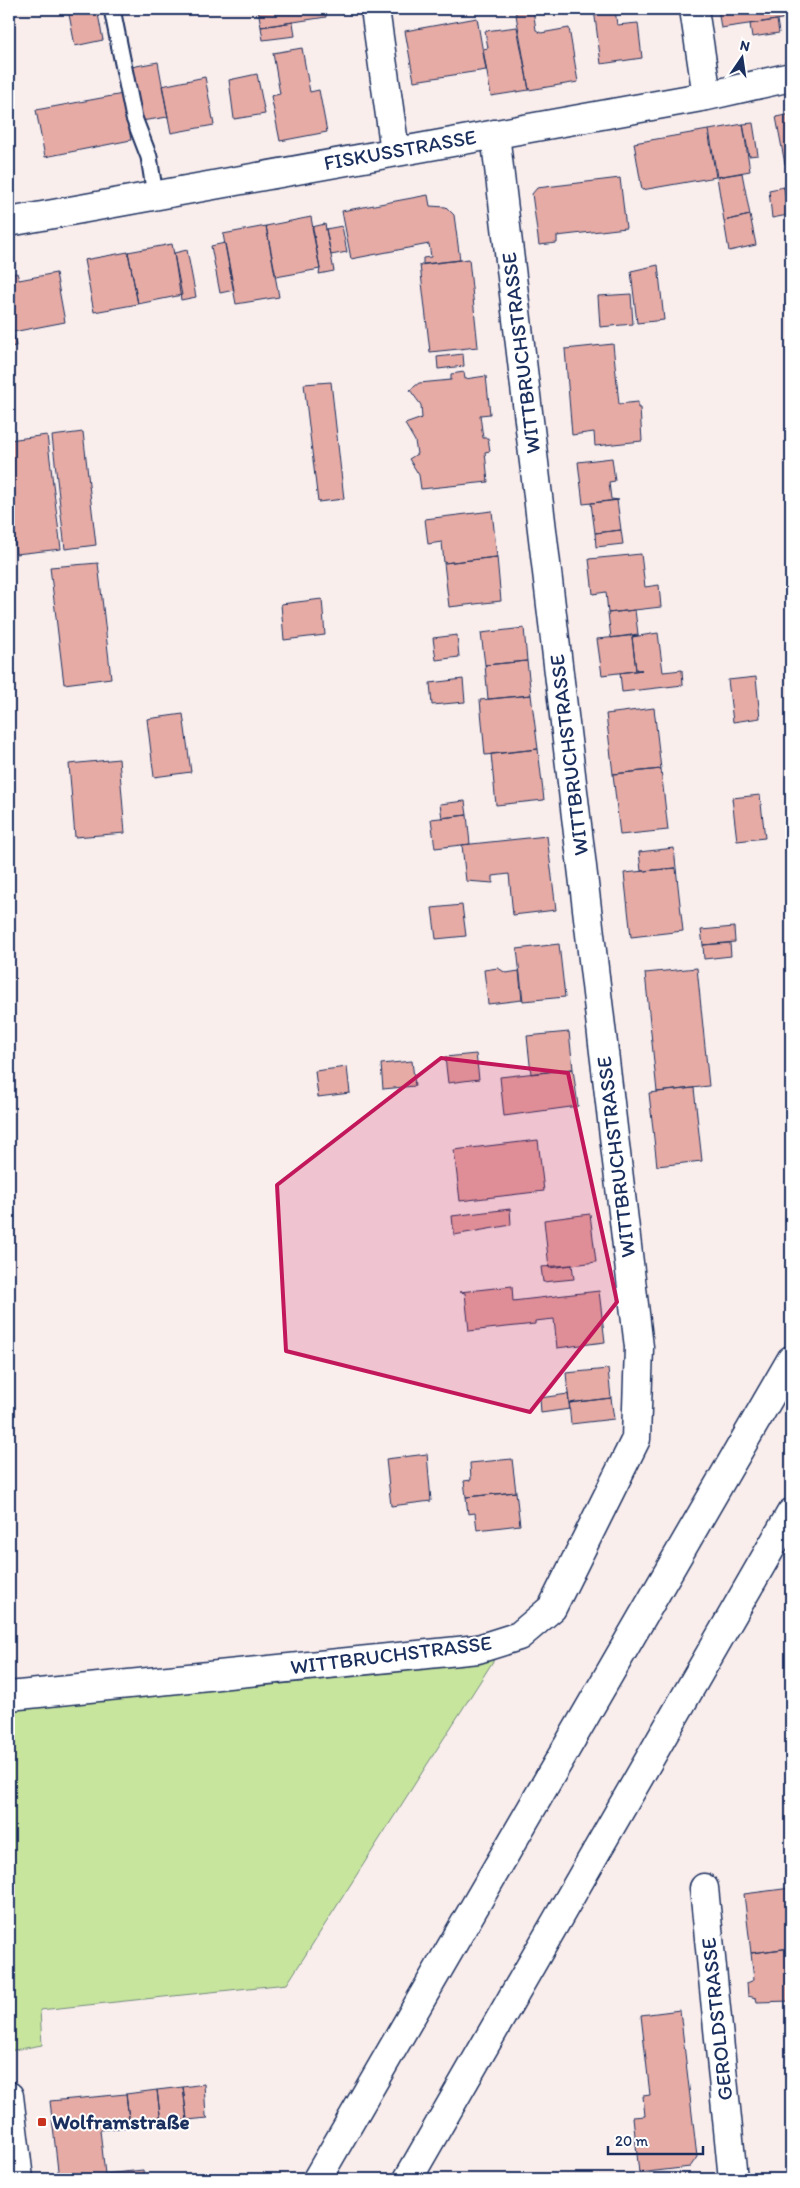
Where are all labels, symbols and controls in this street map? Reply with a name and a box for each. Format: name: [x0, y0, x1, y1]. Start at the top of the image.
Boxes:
north arrow: [718, 32, 768, 82]
text: N: [738, 36, 751, 55]
street label: FISKUSSTRASSE: [322, 124, 478, 175]
street label: WITTBRUCHSTRASSE: [496, 251, 545, 455]
street label: WITTBRUCHSTRASSE: [544, 653, 593, 857]
street label: WITTBRUCHSTRASSE: [591, 1055, 640, 1259]
street label: WITTBRUCHSTRASSE: [289, 1630, 493, 1679]
street label: GEROLDSTRASSE: [696, 1936, 737, 2102]
place label: Wolframstraße: [52, 2109, 190, 2134]
marker: Wolframstraße: [36, 2116, 48, 2128]
scale bar: [608, 2123, 702, 2155]
text: 20 m: [615, 2132, 649, 2150]

